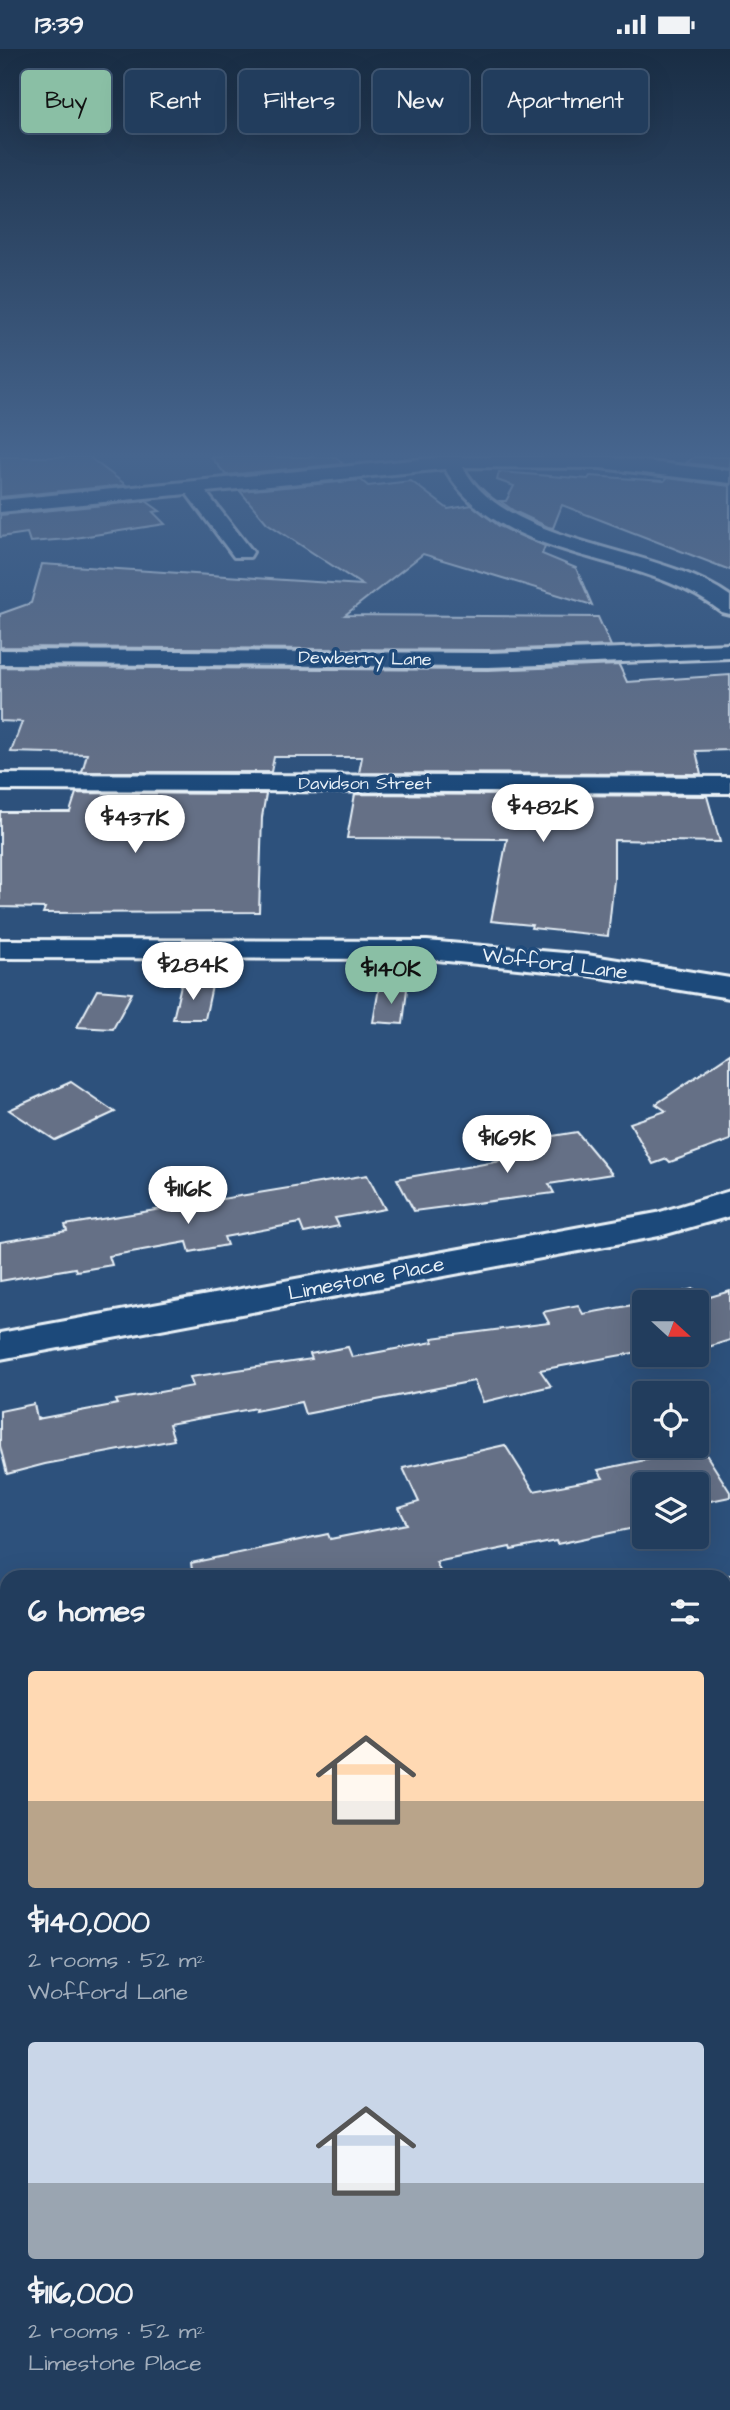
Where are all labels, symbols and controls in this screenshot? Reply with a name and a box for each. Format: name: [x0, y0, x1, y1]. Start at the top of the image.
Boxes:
text: 13:39: [35, 7, 84, 43]
chip: Buy: [21, 70, 111, 133]
chip: Rent: [125, 70, 225, 133]
chip: Filters: [239, 70, 359, 133]
chip: New: [373, 70, 469, 133]
chip: Apartment: [483, 70, 648, 133]
street label: Dewberry Lane: [298, 645, 432, 673]
street label: Davidson Street: [298, 771, 432, 796]
pin: $482K: [494, 785, 592, 844]
text: $482K: [508, 791, 578, 823]
pin: $437K: [86, 795, 184, 855]
text: $437K: [101, 802, 169, 834]
street label: Wofford Lane: [481, 940, 629, 987]
pin: $284K: [144, 943, 242, 1002]
pin: $140K: [342, 947, 440, 1006]
text: $284K: [158, 949, 228, 981]
text: $140K: [361, 953, 421, 985]
pin: $169K: [458, 1115, 556, 1175]
text: $169K: [478, 1122, 536, 1154]
pin: $116K: [139, 1167, 237, 1226]
text: $116K: [164, 1173, 212, 1205]
street label: Limestone Place: [285, 1249, 447, 1308]
north arrow: [632, 1290, 709, 1367]
map controls: [632, 1290, 709, 1549]
button: locate: [632, 1381, 709, 1458]
button: layers: [632, 1472, 709, 1549]
text: 6 homes: [28, 1591, 145, 1633]
icon: filters: [666, 1593, 704, 1631]
icon: home: [303, 1717, 429, 1843]
text: $140,000: [28, 1902, 150, 1944]
text: 2 rooms · 52 m²: [28, 1944, 205, 1976]
text: Wofford Lane: [28, 1976, 188, 2008]
icon: home: [303, 2088, 429, 2214]
text: $116,000: [28, 2273, 133, 2315]
text: 2 rooms · 52 m²: [28, 2315, 205, 2347]
text: Limestone Place: [28, 2347, 202, 2379]

